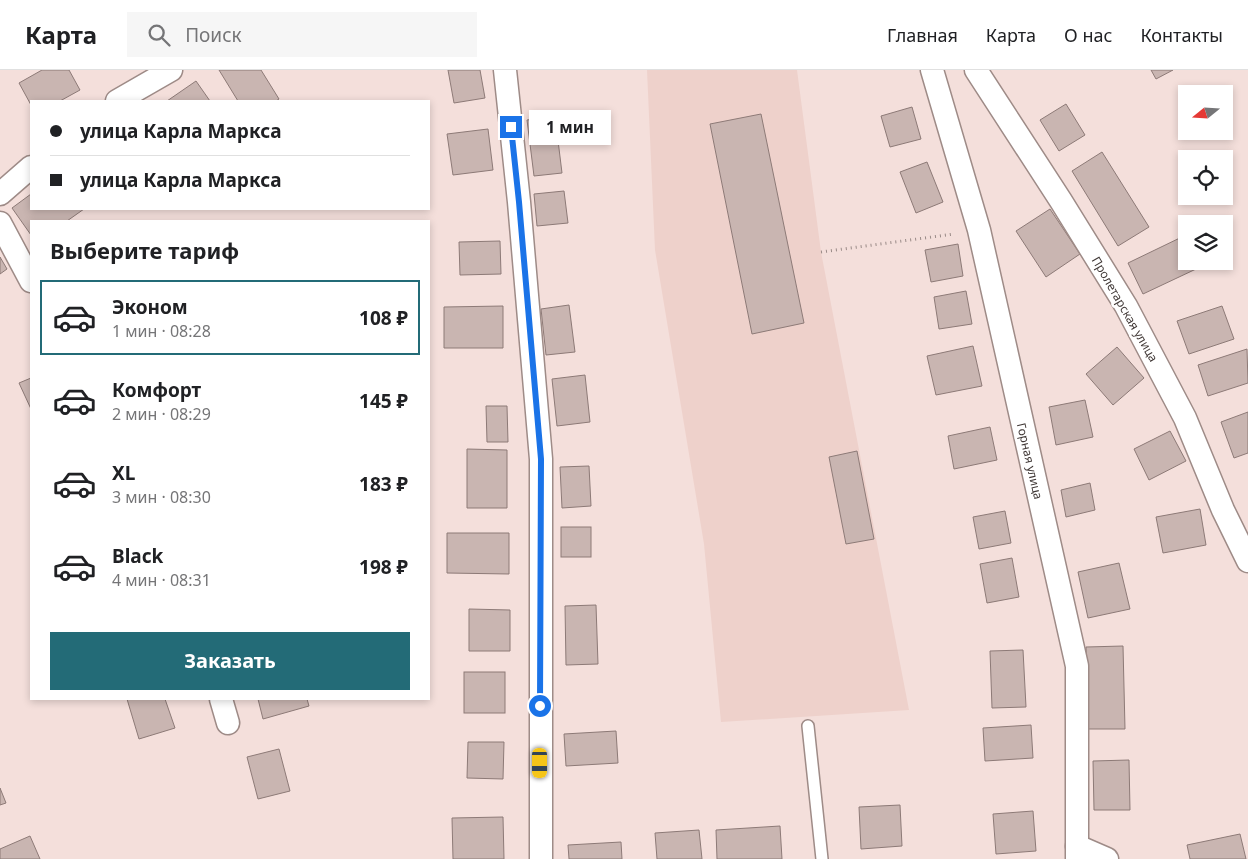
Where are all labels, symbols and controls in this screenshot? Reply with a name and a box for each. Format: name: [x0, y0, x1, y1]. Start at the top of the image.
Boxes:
search box: [127, 12, 477, 57]
text: Карта: [25, 18, 97, 51]
icon: search: [145, 21, 173, 49]
text: Поиск: [185, 22, 242, 48]
text: Главная: [887, 23, 958, 47]
text: Карта: [986, 23, 1036, 47]
text: О нас: [1064, 23, 1112, 47]
text: Контакты: [1140, 23, 1223, 47]
north arrow: [1178, 85, 1232, 140]
map controls: [1178, 85, 1233, 270]
callout: 1 мин: [528, 110, 611, 144]
route end: [500, 116, 522, 138]
text: 1 мин: [546, 116, 594, 138]
text: улица Карла Маркса: [80, 118, 282, 144]
button: locate: [1178, 150, 1233, 205]
text: улица Карла Маркса: [80, 167, 282, 193]
button: layers: [1178, 215, 1233, 270]
text: Выберите тариф: [50, 235, 239, 265]
street label: Пролетарская улица: [1088, 253, 1162, 365]
text: Эконом: [112, 294, 188, 320]
icon: car: [52, 295, 97, 340]
text: 108 ₽: [359, 305, 408, 331]
text: 1 мин · 08:28: [112, 320, 211, 342]
text: Комфорт: [112, 377, 201, 403]
icon: car: [52, 378, 97, 423]
text: 145 ₽: [359, 388, 408, 414]
text: 2 мин · 08:29: [112, 403, 211, 425]
street label: Горная улица: [1013, 421, 1047, 501]
text: XL: [112, 460, 135, 486]
icon: car: [52, 461, 97, 506]
text: 183 ₽: [359, 471, 408, 497]
text: 3 мин · 08:30: [112, 486, 211, 508]
text: Black: [112, 543, 163, 569]
icon: car: [52, 544, 97, 589]
text: 198 ₽: [359, 554, 408, 580]
text: 4 мин · 08:31: [112, 569, 211, 591]
button: Заказать: [50, 632, 410, 690]
route start: [529, 695, 551, 717]
car: [532, 748, 547, 778]

